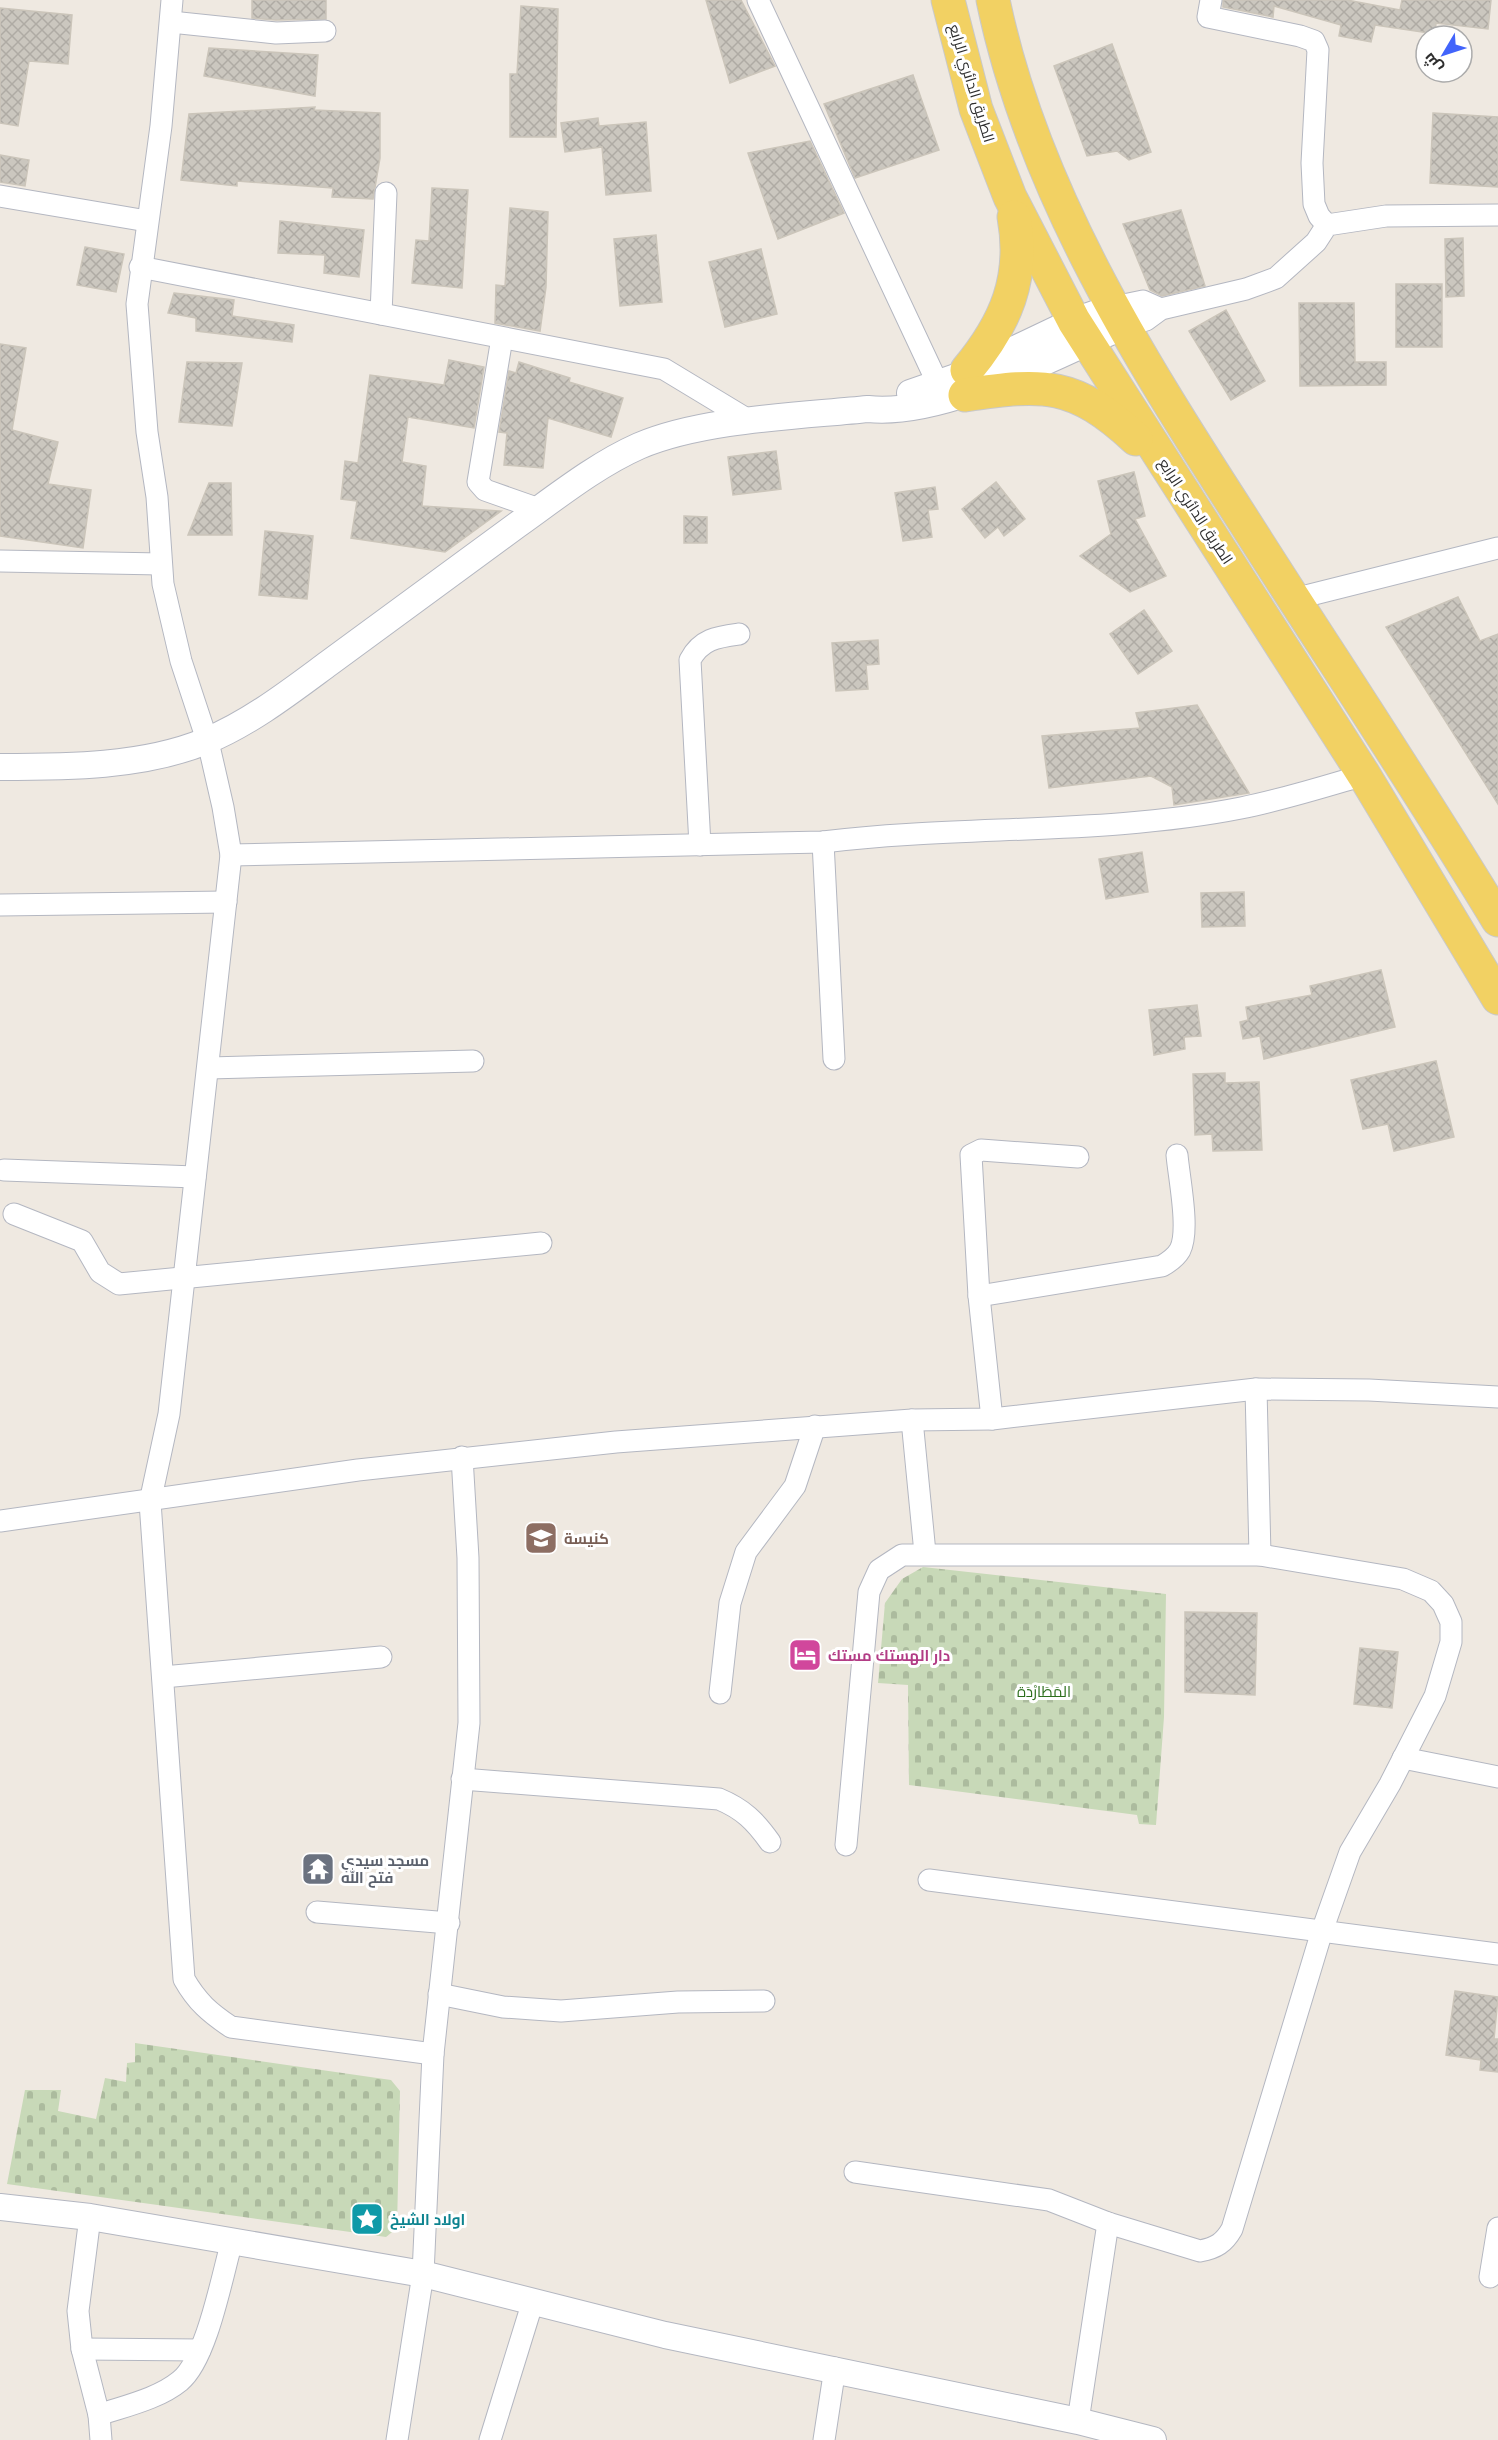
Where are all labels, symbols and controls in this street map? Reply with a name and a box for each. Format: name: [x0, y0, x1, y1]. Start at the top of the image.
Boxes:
street label: الطريق الدائري الرابع: [942, 22, 999, 145]
north arrow: [1414, 24, 1474, 84]
text: ش: [1418, 49, 1447, 78]
street label: الطريق الدائري الرابع: [1152, 454, 1237, 569]
school or university icon: كنيسة: [523, 1520, 559, 1556]
place label: كنيسة: [564, 1529, 609, 1548]
hotel icon: دار الهستك مستك: [787, 1637, 823, 1673]
place label: دار الهستك مستك: [828, 1646, 950, 1665]
park label: المَطَارْدَة: [1017, 1682, 1071, 1701]
temple icon: مسجد سيدي فتح الله: [300, 1851, 336, 1887]
place label: مسجد سيدي فتح الله: [341, 1851, 429, 1888]
place icon: اولاد الشيخ: [349, 2201, 385, 2237]
place label: اولاد الشيخ: [390, 2210, 465, 2230]

